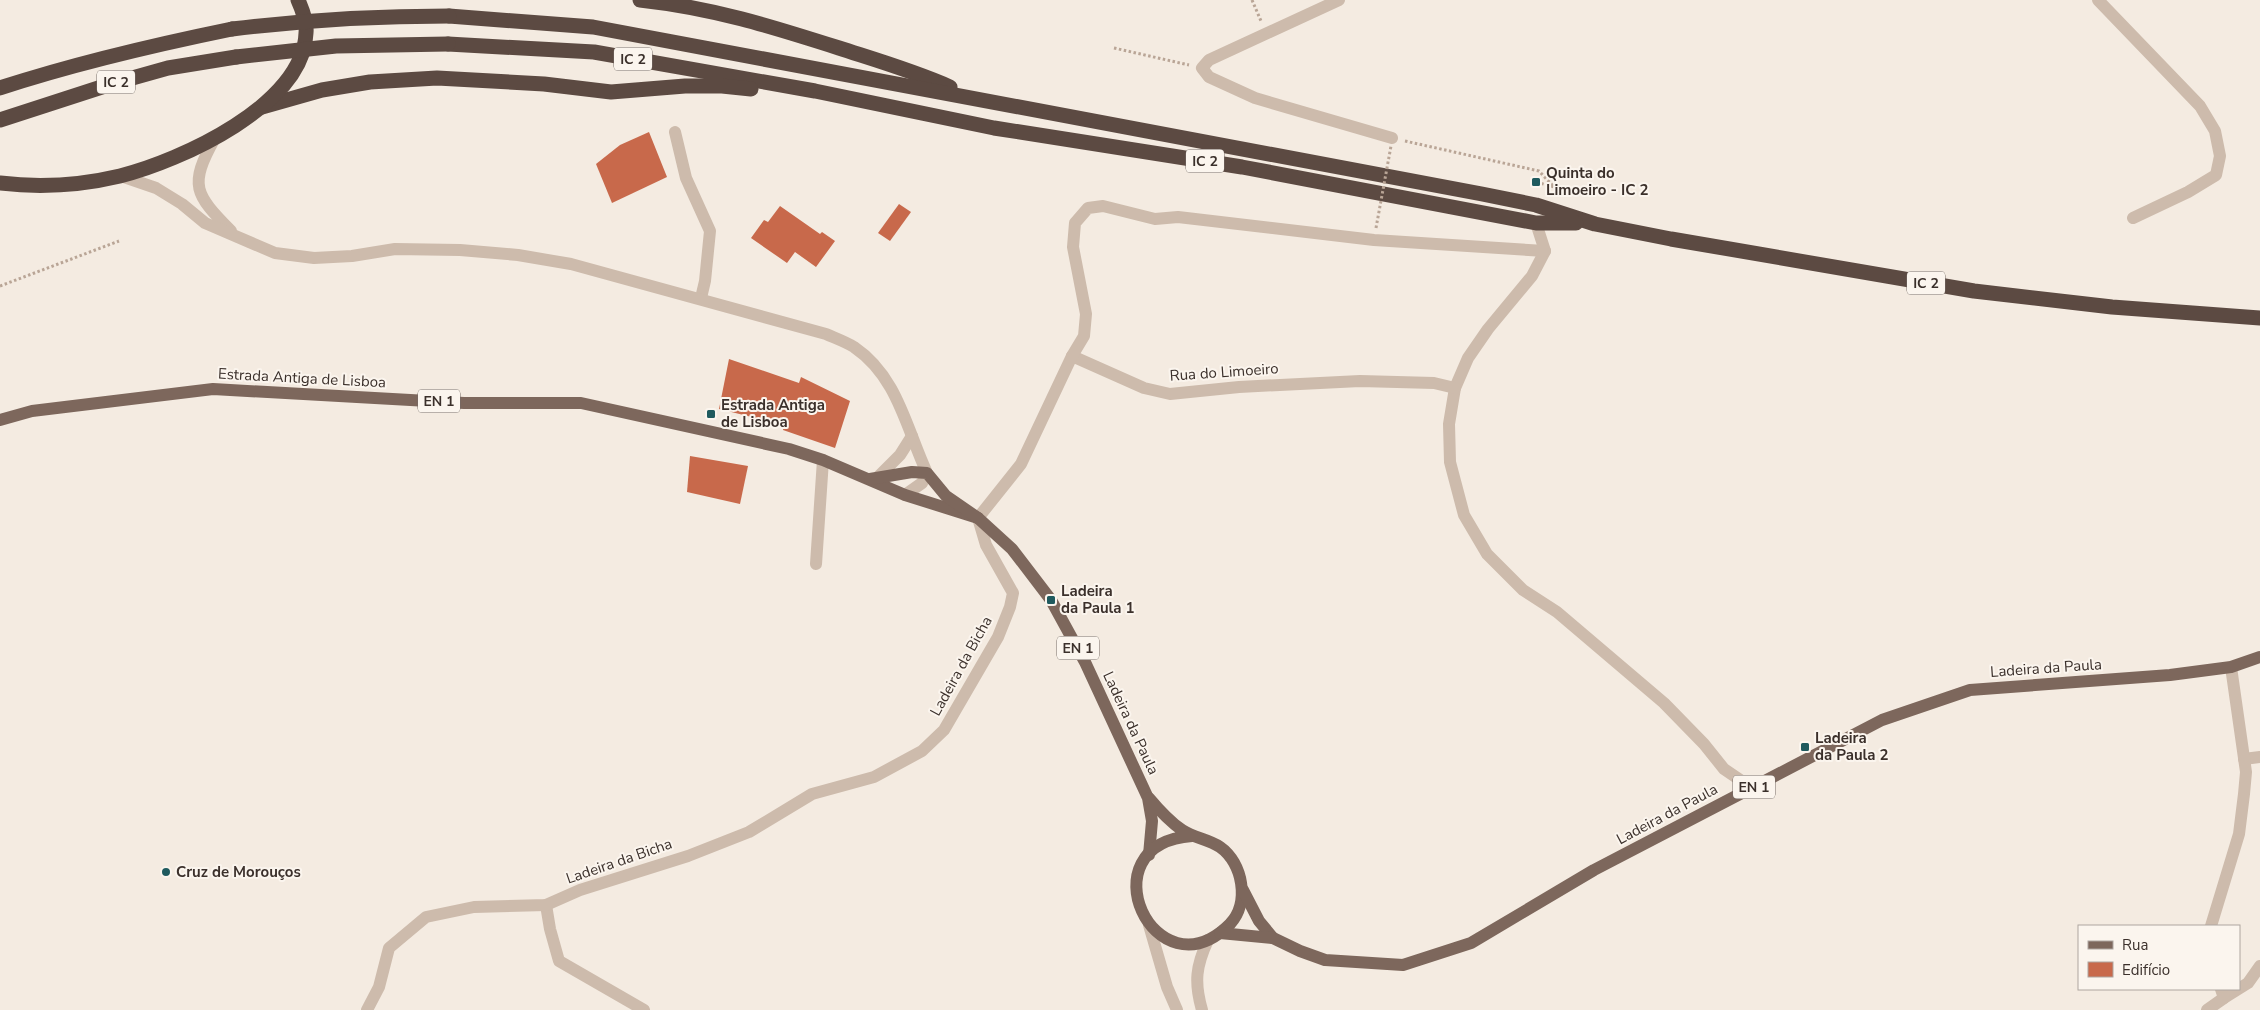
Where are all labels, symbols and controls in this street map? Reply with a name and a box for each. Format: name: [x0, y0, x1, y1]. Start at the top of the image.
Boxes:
road number: IC 2: [614, 48, 652, 70]
road number: IC 2: [97, 70, 135, 94]
road number: IC 2: [1186, 150, 1224, 172]
place label: Quinta do Limoeiro - IC 2: [1546, 163, 1648, 200]
marker: Quinta do Limoeiro - IC 2: [1530, 176, 1542, 188]
road number: IC 2: [1907, 272, 1945, 294]
street label: Rua do Limoeiro: [1169, 358, 1279, 386]
street label: Estrada Antiga de Lisboa: [218, 364, 386, 392]
road number: EN 1: [418, 390, 460, 412]
place label: Estrada Antiga de Lisboa: [721, 395, 825, 432]
marker: Estrada Antiga de Lisboa: [705, 408, 717, 420]
place label: Ladeira da Paula 1: [1061, 581, 1135, 618]
marker: Ladeira da Paula 1: [1045, 594, 1057, 606]
street label: Ladeira da Bicha: [925, 613, 997, 719]
road number: EN 1: [1057, 636, 1099, 660]
street label: Ladeira da Paula: [1990, 654, 2102, 682]
street label: Ladeira da Paula: [1098, 668, 1164, 778]
place label: Ladeira da Paula 2: [1815, 728, 1889, 765]
marker: Ladeira da Paula 2: [1799, 741, 1811, 753]
road number: EN 1: [1733, 776, 1775, 799]
street label: Ladeira da Paula: [1613, 779, 1721, 849]
street label: Ladeira da Bicha: [563, 833, 675, 889]
place label: Cruz de Morouços: [176, 862, 301, 882]
marker: Cruz de Morouços: [160, 866, 172, 878]
legend: [2078, 925, 2240, 990]
text: Rua: [2122, 935, 2148, 955]
text: Edifício: [2122, 960, 2170, 980]

